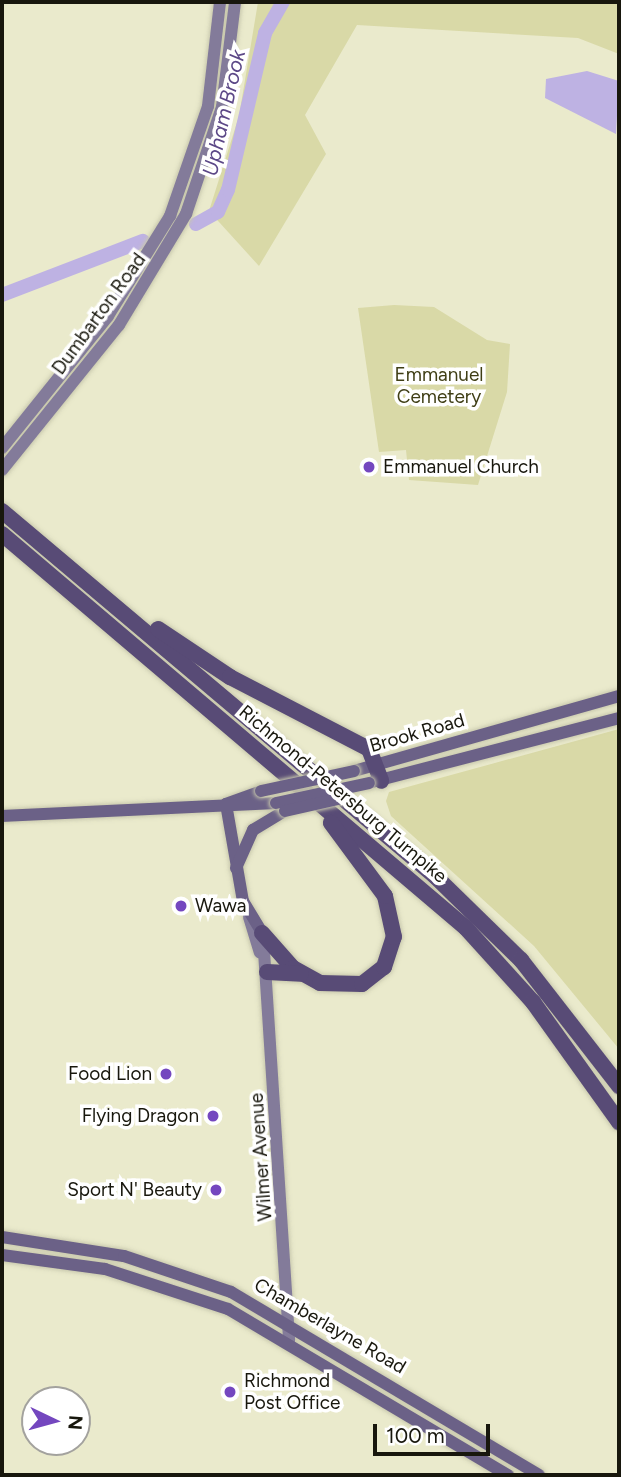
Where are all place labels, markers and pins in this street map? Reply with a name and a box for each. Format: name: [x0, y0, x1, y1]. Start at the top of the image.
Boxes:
place label: Emmanuel Church: [383, 456, 539, 478]
marker: Emmanuel Church: [361, 459, 377, 475]
place label: Wawa: [195, 895, 246, 917]
marker: Wawa: [173, 898, 189, 914]
place label: Food Lion: [68, 1063, 152, 1085]
marker: Food Lion: [158, 1066, 174, 1082]
place label: Flying Dragon: [82, 1105, 199, 1127]
marker: Flying Dragon: [205, 1108, 221, 1124]
place label: Sport N' Beauty: [67, 1179, 202, 1201]
marker: Sport N' Beauty: [208, 1182, 224, 1198]
place label: Richmond Post Office: [244, 1370, 340, 1414]
marker: Richmond Post Office: [222, 1384, 238, 1400]

